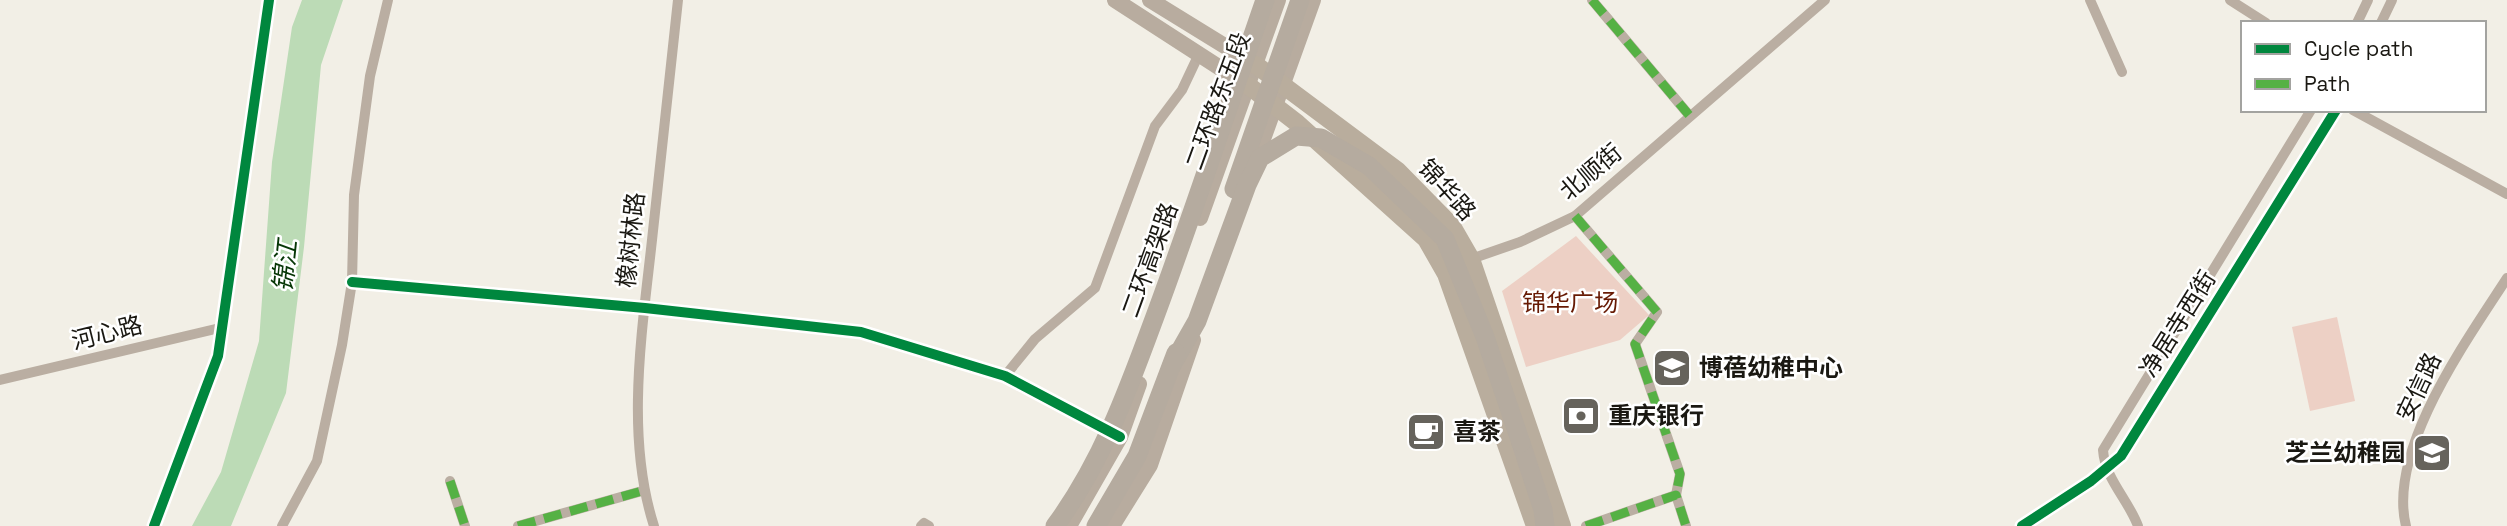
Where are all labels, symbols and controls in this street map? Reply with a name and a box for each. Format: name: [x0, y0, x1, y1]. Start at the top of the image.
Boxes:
legend: [2241, 21, 2486, 112]
street label: 二环路东五段: [1178, 28, 1257, 174]
text: Cycle path: [2304, 35, 2413, 62]
text: Path: [2304, 70, 2350, 97]
street label: 北顺街: [1553, 137, 1628, 207]
street label: 锦华路: [1412, 153, 1483, 227]
street label: 橡树林路: [610, 191, 651, 289]
street label: 二环高架路: [1114, 198, 1185, 322]
water label: 锦江: [265, 235, 305, 294]
street label: 净居寺西街: [2133, 265, 2223, 383]
park label: 锦华广场: [1522, 287, 1618, 318]
street label: 河心路: [68, 309, 146, 356]
school or university icon: 博蓓幼稚中心: [1651, 347, 1693, 389]
street label: 安信路: [2389, 348, 2448, 426]
place label: 博蓓幼稚中心: [1699, 352, 1843, 383]
bank icon: 重庆银行: [1560, 395, 1602, 437]
place label: 重庆银行: [1608, 400, 1704, 431]
cafe icon: 喜茶: [1405, 411, 1447, 453]
place label: 喜茶: [1453, 416, 1501, 447]
school or university icon: 芝兰幼稚园: [2411, 432, 2453, 474]
place label: 芝兰幼稚园: [2285, 437, 2405, 468]

